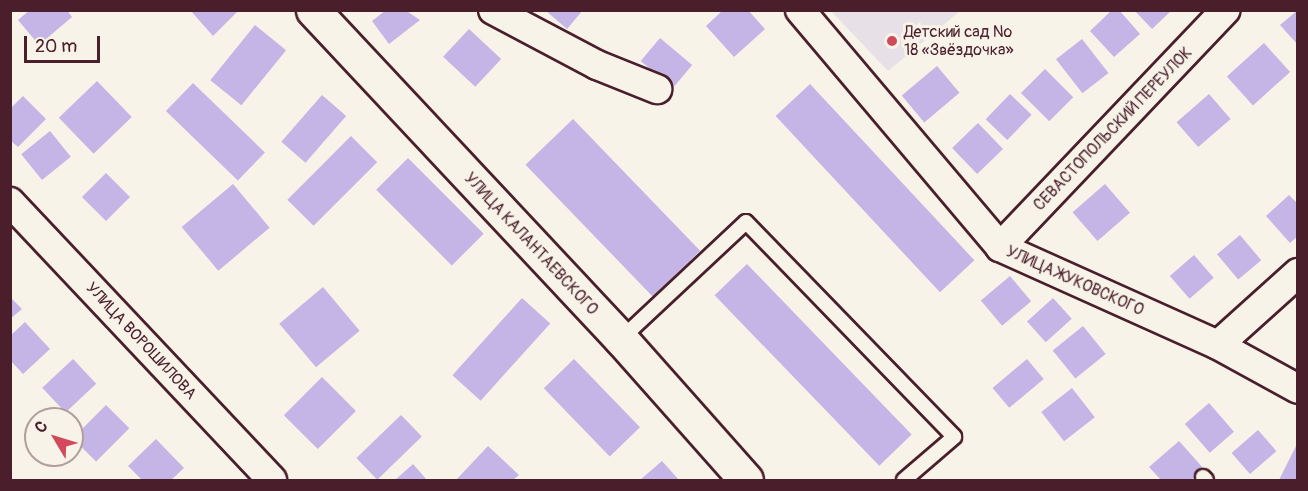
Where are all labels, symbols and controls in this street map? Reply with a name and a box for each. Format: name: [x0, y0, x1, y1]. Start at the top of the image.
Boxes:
place label: Детский сад № 18 «Звёздочка»: [904, 22, 1014, 60]
scale bar: [27, 24, 104, 62]
marker: Детский сад № 18 «Звёздочка»: [885, 34, 899, 48]
text: 20 m: [35, 35, 77, 58]
street label: СЕВАСТОПОЛЬСКИЙ ПЕРЕУЛОК: [1030, 43, 1196, 215]
street label: УЛИЦА КАЛАНТАЕВСКОГО: [460, 169, 602, 319]
street label: УЛИЦА ЖУКОВСКОГО: [1003, 242, 1147, 320]
street label: УЛИЦА ВОРОШИЛОВА: [82, 278, 200, 404]
north arrow: [24, 407, 84, 467]
text: С: [30, 417, 52, 437]

